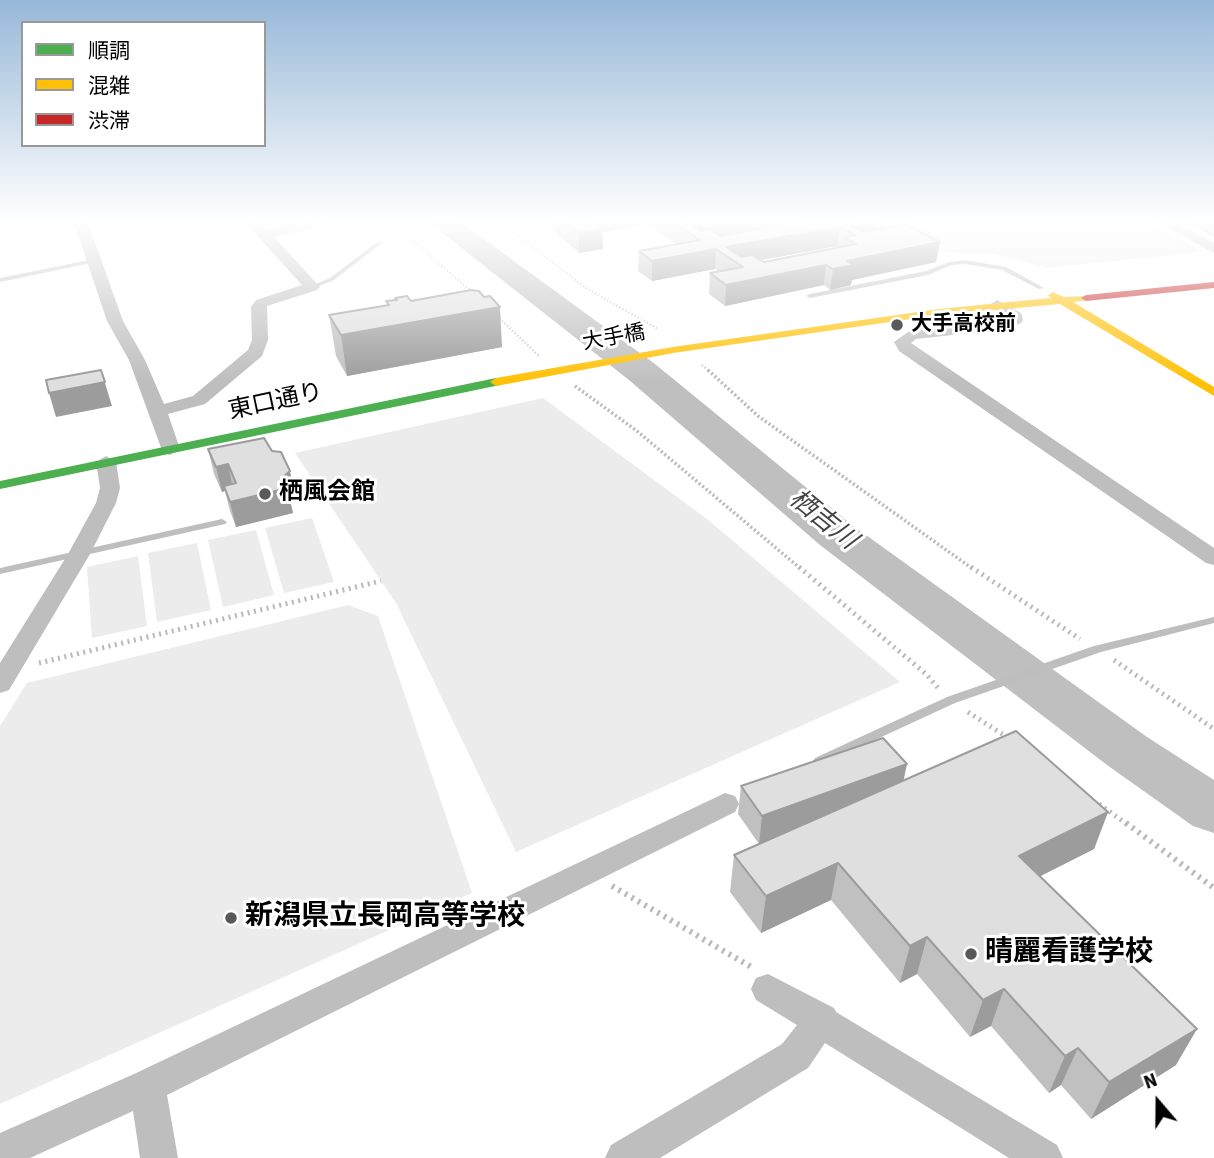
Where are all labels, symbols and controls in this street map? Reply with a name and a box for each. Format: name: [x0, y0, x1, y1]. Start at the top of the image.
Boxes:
legend: [21, 21, 266, 147]
text: 順調: [88, 36, 130, 66]
text: 混雑: [88, 71, 130, 101]
text: 渋滞: [88, 106, 130, 136]
place label: 大手高校前: [911, 312, 1016, 338]
marker: 大手高校前: [889, 317, 905, 333]
street label: 大手橋: [581, 321, 647, 357]
street label: 東口通り: [226, 379, 326, 427]
place label: 栖風会館: [279, 480, 375, 508]
water label: 栖吉川: [782, 484, 862, 558]
marker: 栖風会館: [257, 486, 273, 502]
place label: 新潟県立長岡高等学校: [245, 901, 525, 935]
marker: 新潟県立長岡高等学校: [223, 910, 239, 926]
place label: 晴麗看護学校: [985, 937, 1153, 971]
marker: 晴麗看護学校: [963, 946, 979, 962]
north arrow: [1123, 1067, 1193, 1137]
text: N: [1140, 1067, 1161, 1097]

